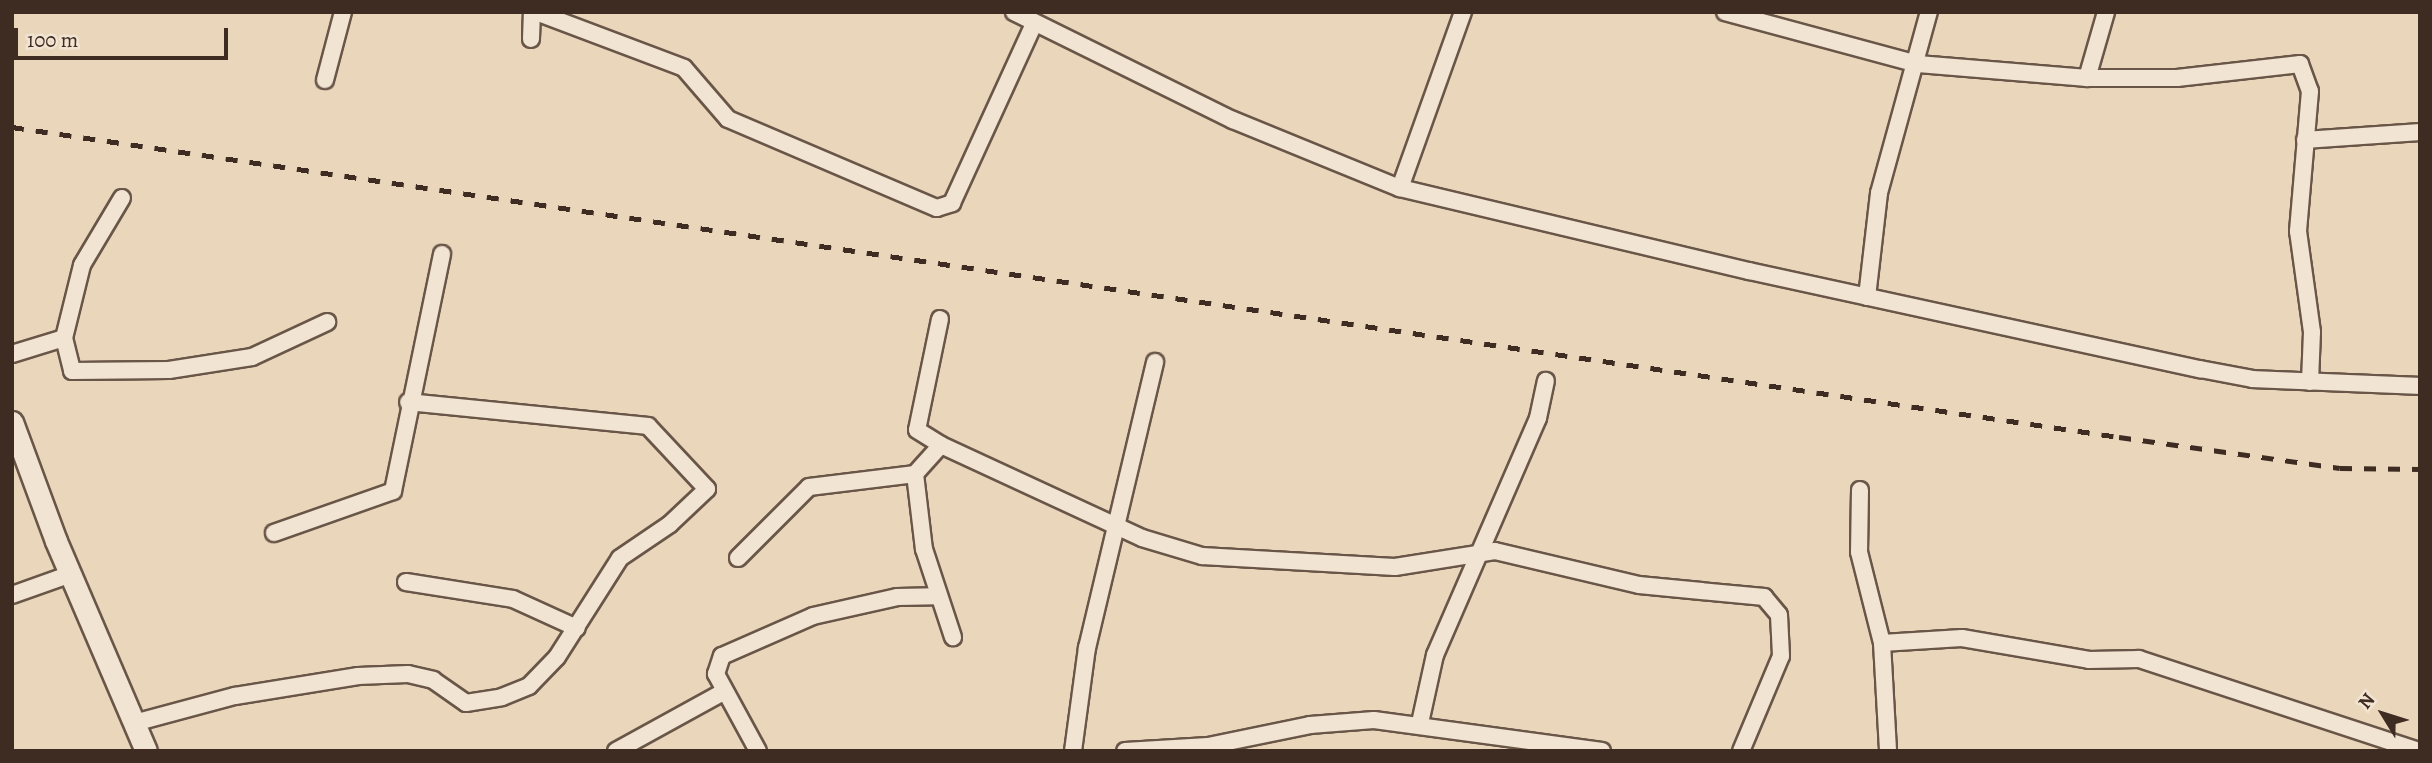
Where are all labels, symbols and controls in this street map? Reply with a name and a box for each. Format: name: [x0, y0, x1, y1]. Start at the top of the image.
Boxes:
scale bar: [18, 14, 231, 58]
text: 100 m: [27, 26, 78, 54]
north arrow: [2348, 679, 2418, 749]
text: N: [2352, 688, 2381, 715]

